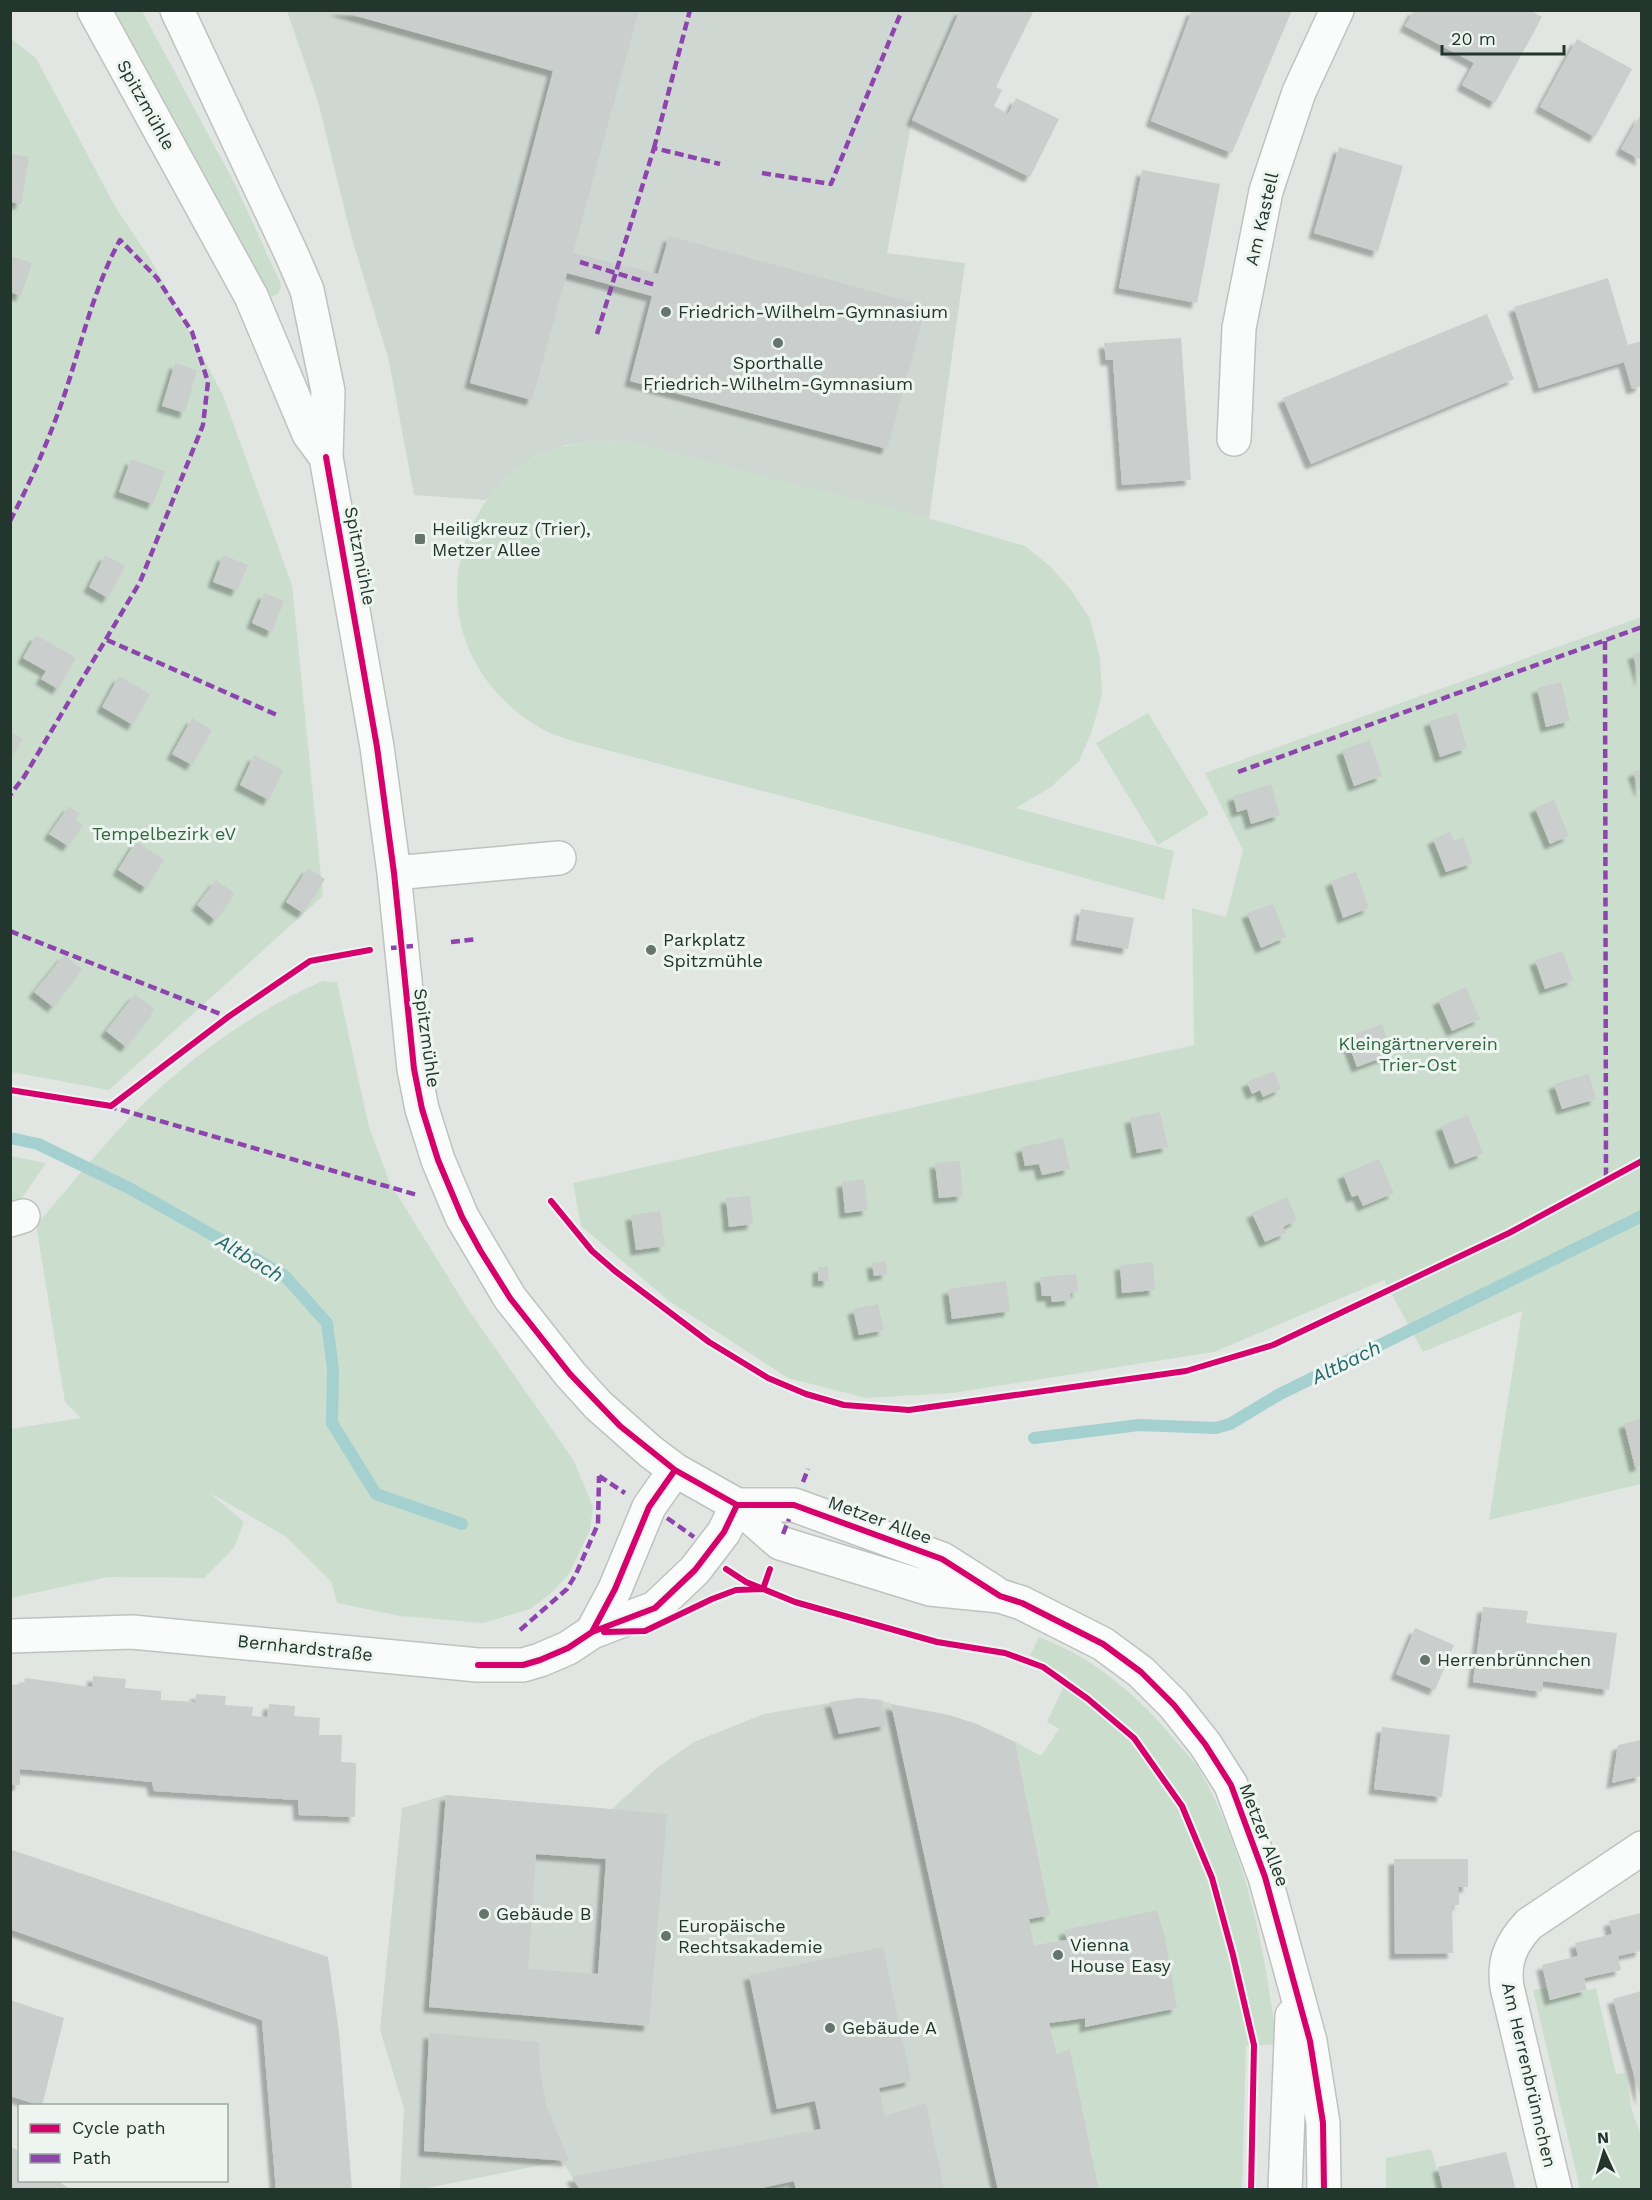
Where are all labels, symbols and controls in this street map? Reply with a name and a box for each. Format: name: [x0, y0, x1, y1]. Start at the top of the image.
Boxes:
scale bar: [1442, 18, 1564, 56]
text: 20 m: [1451, 28, 1496, 49]
street label: Spitzmühle: [113, 56, 180, 154]
street label: Am Kastell: [1241, 170, 1283, 268]
place label: Friedrich-Wilhelm-Gymnasium: [678, 301, 948, 322]
marker: Friedrich-Wilhelm-Gymnasium: [659, 305, 673, 319]
marker: Sporthalle Friedrich-Wilhelm-Gymnasium: [771, 336, 785, 350]
place label: Sporthalle Friedrich-Wilhelm-Gymnasium: [643, 352, 913, 394]
street label: Spitzmühle: [341, 505, 380, 607]
place label: Heiligkreuz (Trier), Metzer Allee: [432, 518, 591, 560]
marker: Heiligkreuz (Trier), Metzer Allee: [413, 532, 427, 546]
park label: Tempelbezirk eV: [92, 823, 236, 844]
place label: Parkplatz Spitzmühle: [663, 929, 763, 971]
marker: Parkplatz Spitzmühle: [644, 943, 658, 957]
street label: Spitzmühle: [410, 987, 445, 1089]
park label: Kleingärtnerverein Trier-Ost: [1338, 1033, 1498, 1075]
water label: Altbach: [211, 1228, 288, 1287]
water label: Altbach: [1307, 1335, 1385, 1389]
street label: Metzer Allee: [825, 1491, 935, 1548]
street label: Bernhardstraße: [236, 1630, 374, 1665]
place label: Herrenbrünnchen: [1437, 1649, 1591, 1670]
marker: Herrenbrünnchen: [1418, 1653, 1432, 1667]
street label: Metzer Allee: [1235, 1780, 1294, 1889]
place label: Gebäude B: [496, 1903, 592, 1924]
marker: Gebäude B: [477, 1907, 491, 1921]
place label: Europäische Rechtsakademie: [678, 1915, 823, 1957]
marker: Europäische Rechtsakademie: [659, 1929, 673, 1943]
place label: Vienna House Easy: [1070, 1934, 1172, 1976]
marker: Vienna House Easy: [1051, 1948, 1065, 1962]
street label: Am Herrenbrünnchen: [1498, 1980, 1561, 2169]
place label: Gebäude A: [842, 2017, 937, 2038]
marker: Gebäude A: [823, 2021, 837, 2035]
legend: [18, 2104, 228, 2182]
text: Cycle path: [72, 2117, 166, 2138]
north arrow: [1574, 2122, 1634, 2182]
text: N: [1596, 2128, 1610, 2147]
text: Path: [72, 2147, 112, 2168]

